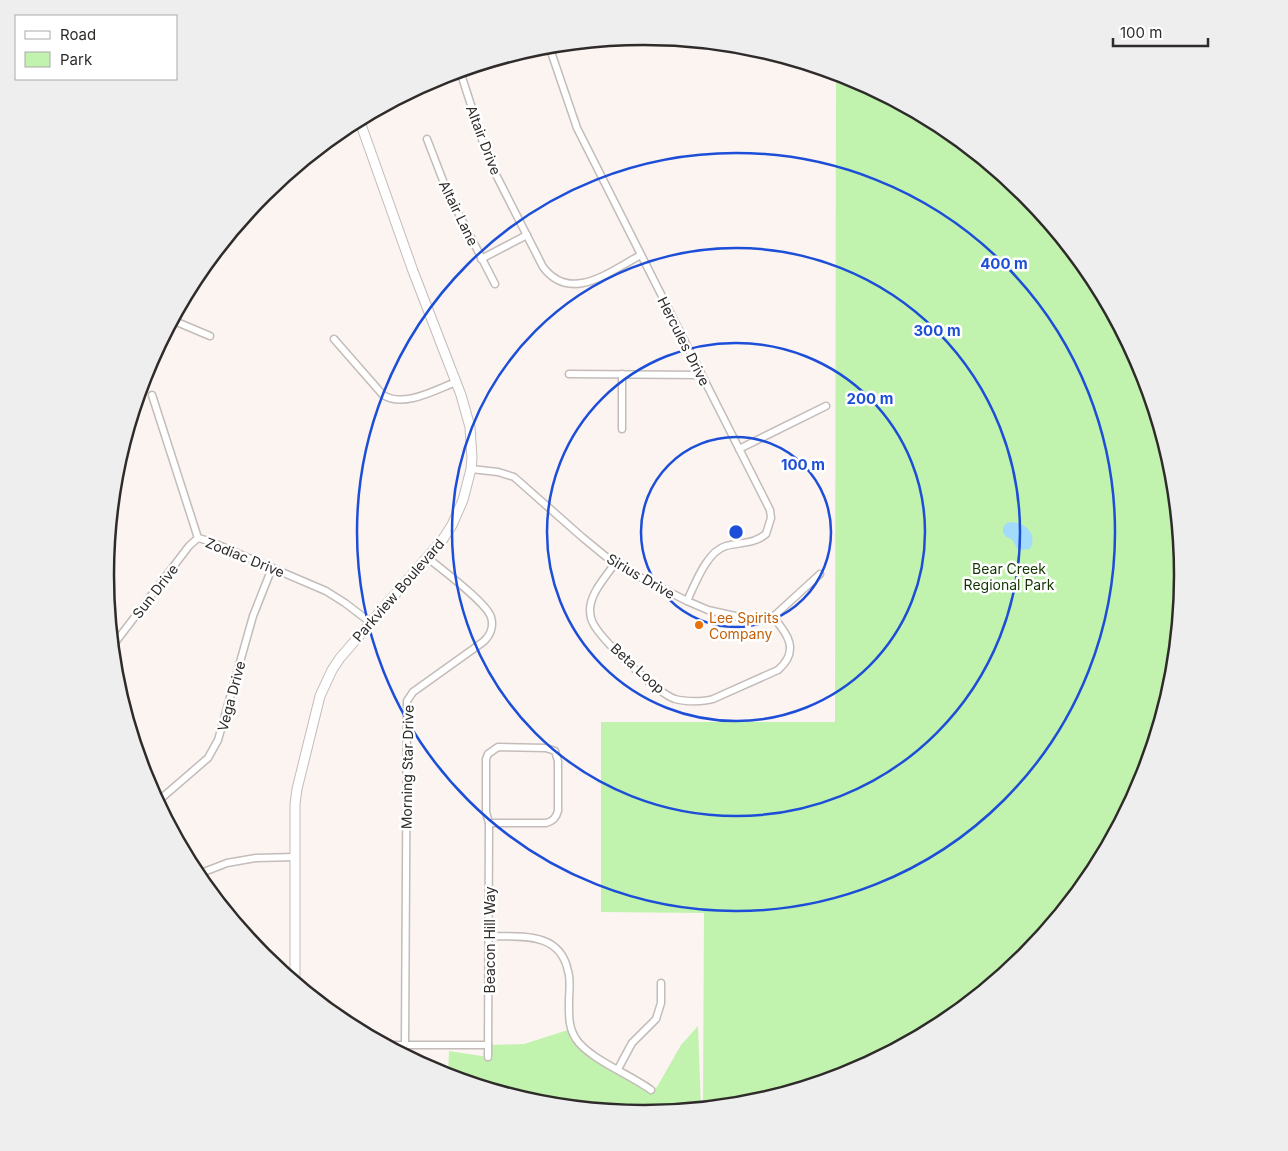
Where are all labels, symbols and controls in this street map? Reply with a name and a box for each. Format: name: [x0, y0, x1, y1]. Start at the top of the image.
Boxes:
legend: [15, 15, 178, 80]
scale bar: [1113, 15, 1208, 47]
text: 100 m: [1120, 23, 1162, 42]
text: Road: [60, 25, 96, 44]
text: Park: [60, 50, 93, 69]
street label: Altair Drive: [463, 103, 505, 177]
street label: Altair Lane: [436, 178, 482, 248]
text: 400 m: [980, 254, 1028, 273]
street label: Hercules Drive: [654, 294, 714, 388]
text: 300 m: [913, 321, 961, 340]
text: 200 m: [847, 389, 893, 408]
text: 100 m: [781, 455, 825, 474]
centre of rings: [727, 523, 745, 541]
street label: Zodiac Drive: [203, 533, 287, 581]
street label: Parkview Boulevard: [349, 535, 447, 645]
street label: Sirius Drive: [604, 550, 678, 602]
street label: Sun Drive: [129, 560, 181, 622]
park label: Bear Creek Regional Park: [964, 560, 1055, 593]
place label: Lee Spirits Company: [709, 609, 779, 642]
marker: Lee Spirits Company: [693, 619, 705, 631]
street label: Beta Loop: [607, 639, 669, 697]
street label: Vega Drive: [213, 659, 249, 733]
street label: Morning Star Drive: [397, 705, 417, 829]
street label: Beacon Hill Way: [481, 886, 498, 994]

